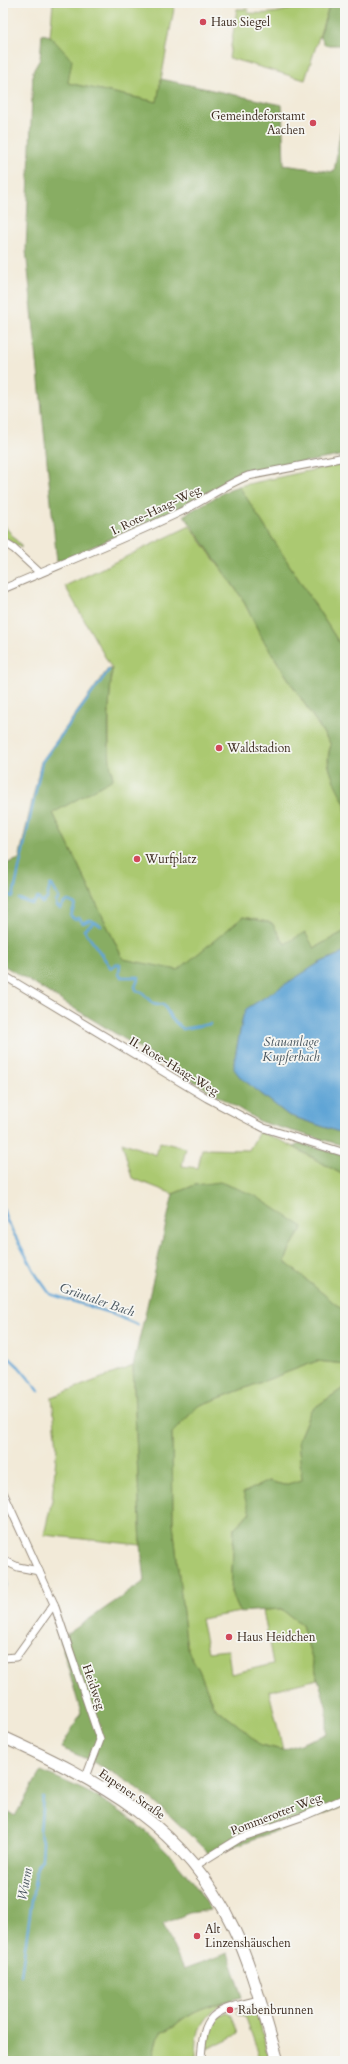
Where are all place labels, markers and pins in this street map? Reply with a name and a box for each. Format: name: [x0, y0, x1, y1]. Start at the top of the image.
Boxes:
place label: Haus Siegel: [211, 14, 270, 30]
marker: Haus Siegel: [198, 17, 208, 27]
place label: Gemeindeforstamt Aachen: [211, 108, 305, 138]
marker: Gemeindeforstamt Aachen: [308, 118, 318, 128]
place label: Waldstadion: [226, 740, 291, 756]
marker: Waldstadion: [214, 743, 224, 753]
place label: Wurfplatz: [144, 851, 197, 867]
marker: Wurfplatz: [132, 854, 142, 864]
place label: Haus Heidchen: [237, 1629, 316, 1645]
marker: Haus Heidchen: [224, 1632, 234, 1642]
place label: Alt Linzenshäuschen: [205, 1921, 291, 1951]
marker: Alt Linzenshäuschen: [192, 1931, 202, 1941]
place label: Rabenbrunnen: [238, 2002, 314, 2018]
marker: Rabenbrunnen: [225, 2005, 235, 2015]

